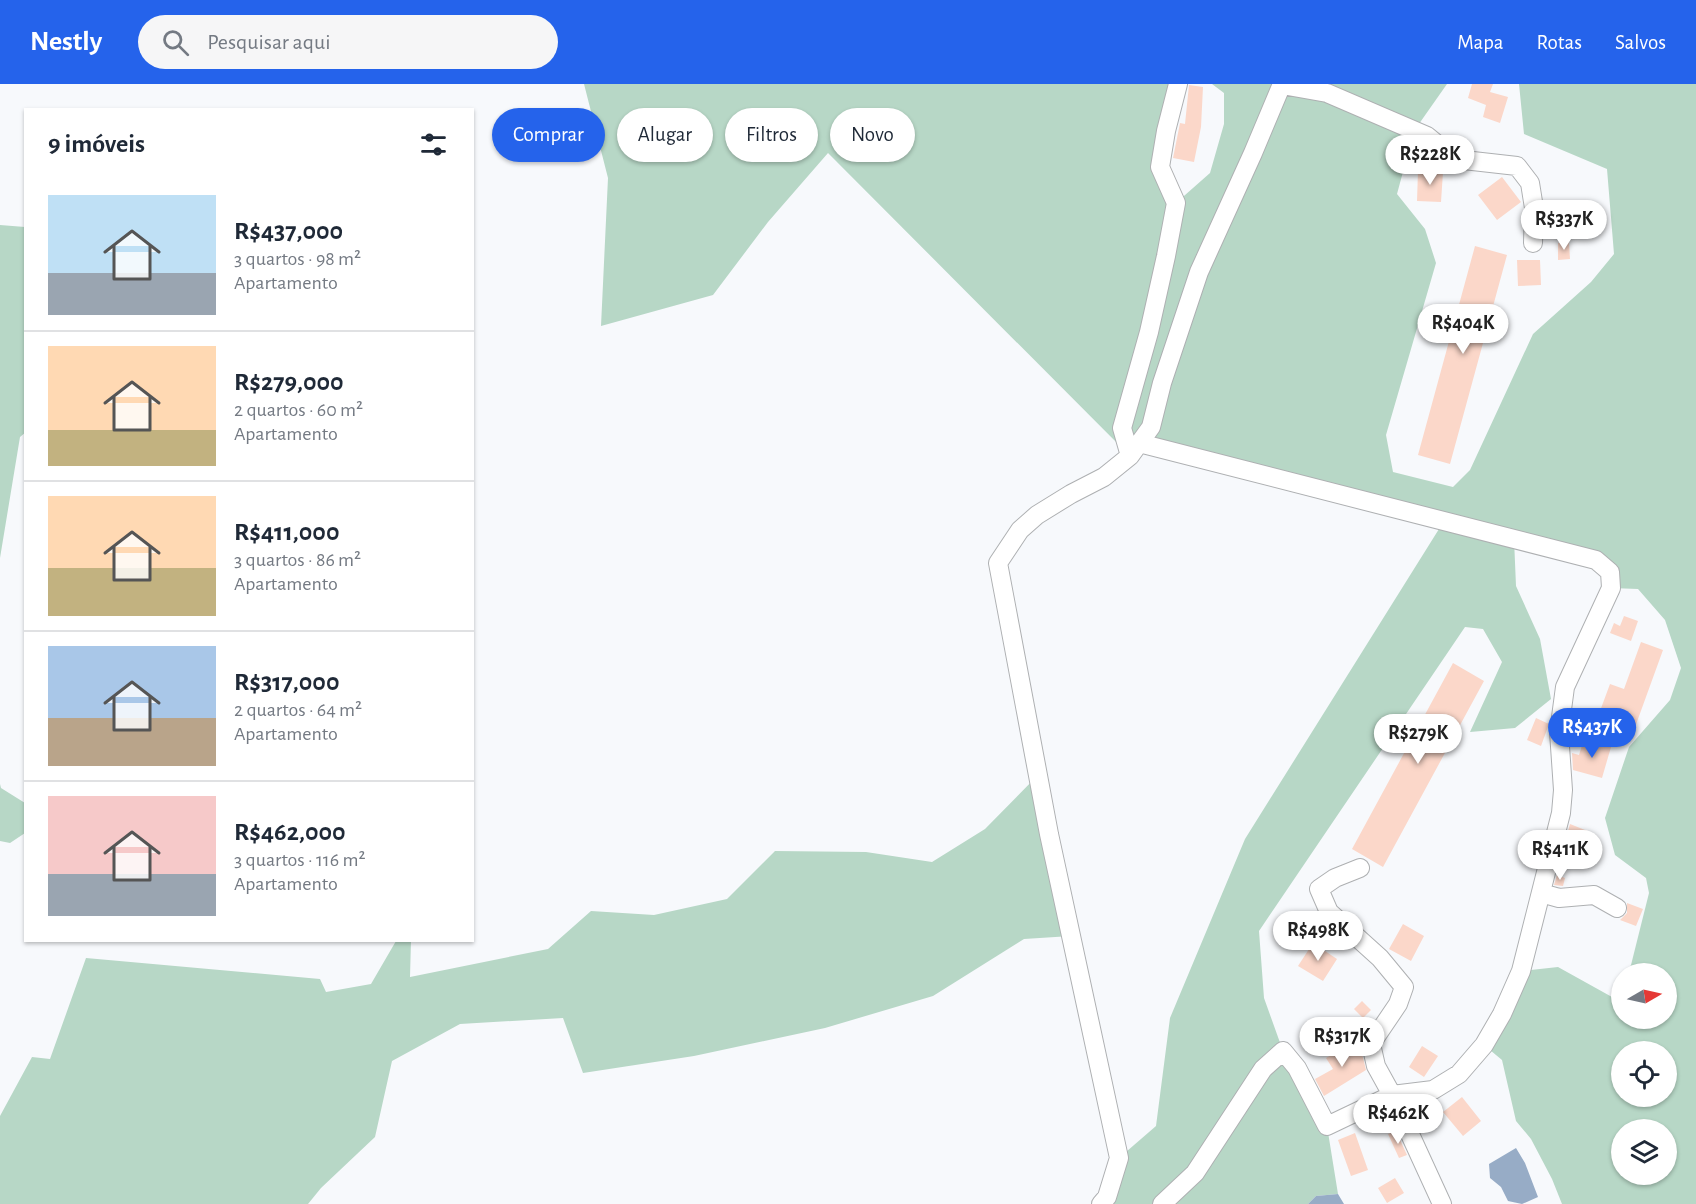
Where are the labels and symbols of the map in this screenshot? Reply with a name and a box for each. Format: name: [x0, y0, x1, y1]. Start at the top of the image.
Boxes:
pin: R$228K: [1381, 135, 1479, 186]
pin: R$337K: [1515, 200, 1613, 251]
pin: R$404K: [1414, 304, 1512, 355]
pin: R$437K: [1543, 708, 1641, 759]
pin: R$279K: [1369, 714, 1467, 765]
pin: R$411K: [1511, 830, 1609, 881]
pin: R$498K: [1269, 911, 1367, 962]
north arrow: [1611, 963, 1677, 1029]
pin: R$317K: [1293, 1017, 1391, 1068]
pin: R$462K: [1349, 1094, 1447, 1145]

